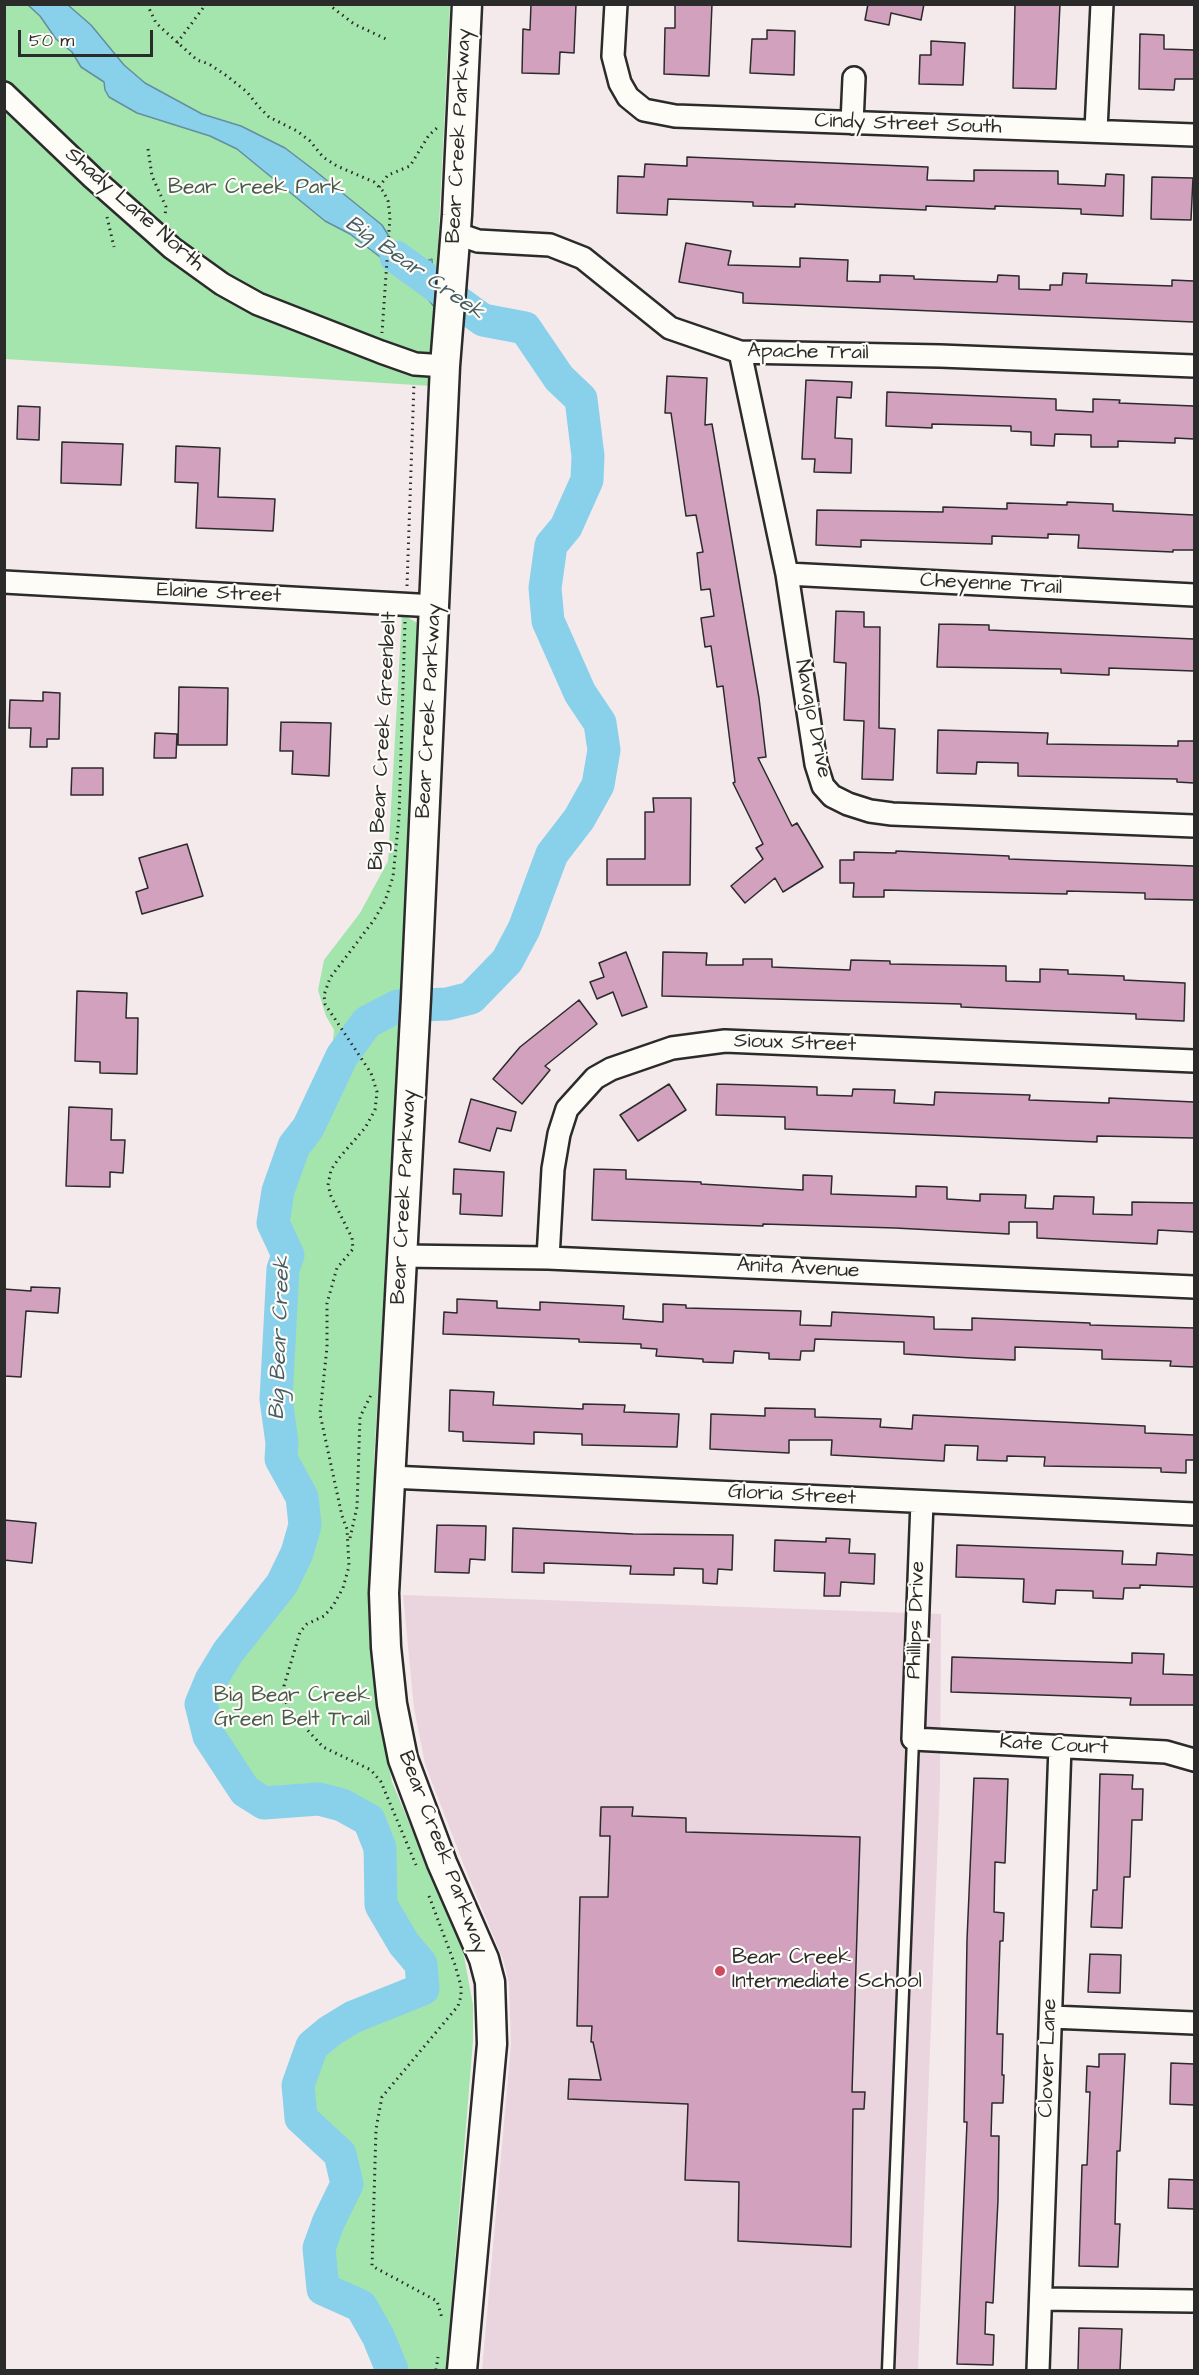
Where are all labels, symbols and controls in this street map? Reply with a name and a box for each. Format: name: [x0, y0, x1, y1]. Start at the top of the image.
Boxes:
scale bar: [21, 18, 156, 56]
text: 50 m: [29, 28, 74, 53]
street label: Bear Creek Parkway: [442, 28, 478, 244]
street label: Cindy Street South: [814, 109, 1002, 141]
street label: Shady Lane North: [59, 143, 209, 277]
park label: Bear Creek Park: [168, 176, 344, 202]
water label: Big Bear Creek: [339, 211, 489, 327]
street label: Apache Trail: [747, 339, 869, 367]
street label: Cheyenne Trail: [919, 569, 1063, 601]
street label: Elaine Street: [156, 578, 282, 610]
street label: Bear Creek Parkway: [412, 603, 448, 819]
street label: Big Bear Creek Greenbelt: [365, 611, 403, 871]
street label: Navajo Drive: [788, 658, 836, 780]
street label: Sioux Street: [733, 1029, 857, 1059]
street label: Bear Creek Parkway: [387, 1089, 423, 1305]
street label: Anita Avenue: [736, 1253, 860, 1285]
water label: Big Bear Creek: [265, 1256, 297, 1420]
street label: Gloria Street: [727, 1480, 857, 1512]
street label: Phillips Drive: [902, 1561, 932, 1679]
park label: Big Bear Creek Green Belt Trail: [214, 1684, 370, 1734]
street label: Kate Court: [999, 1731, 1109, 1761]
street label: Bear Creek Parkway: [392, 1748, 492, 1958]
place label: Bear Creek Intermediate School: [732, 1946, 922, 1996]
marker: Bear Creek Intermediate School: [713, 1964, 727, 1978]
street label: Clover Lane: [1034, 1998, 1064, 2118]

